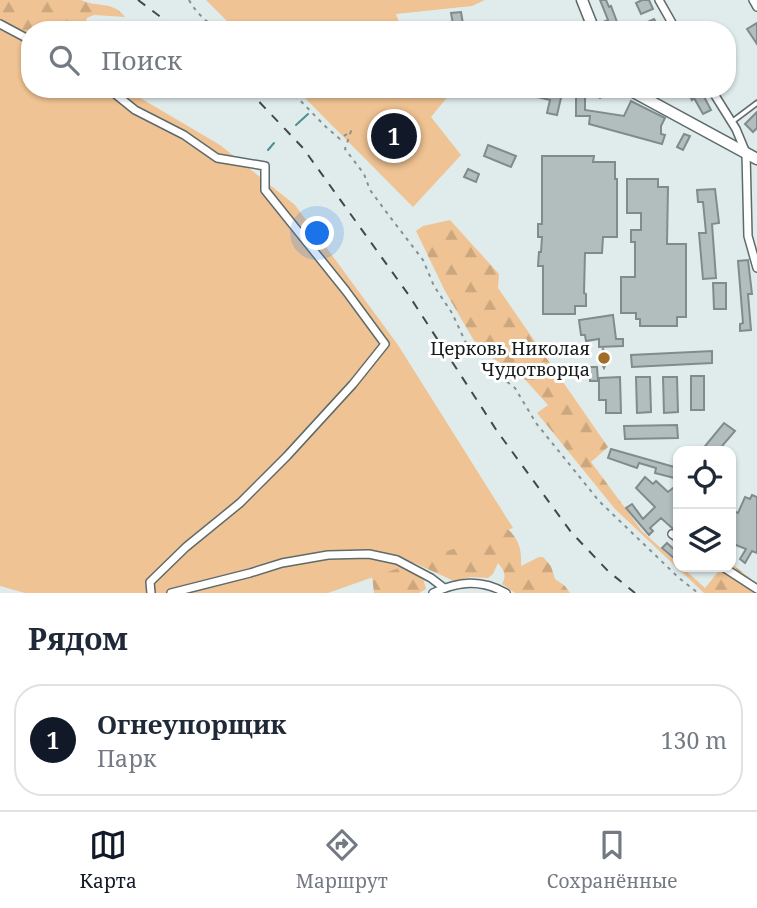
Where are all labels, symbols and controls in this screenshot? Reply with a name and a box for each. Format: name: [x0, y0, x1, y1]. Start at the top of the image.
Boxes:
search box: [21, 21, 736, 98]
icon: search: [45, 41, 83, 79]
text: Поиск: [101, 42, 182, 78]
pin: 1: [371, 110, 417, 162]
your location: [300, 216, 334, 250]
place label: Церковь Николая Чудотворца: [430, 336, 590, 381]
marker: Церковь Николая Чудотворца: [596, 350, 612, 366]
map controls: [673, 446, 736, 572]
button: locate: [673, 446, 736, 509]
button: layers: [673, 509, 736, 572]
text: Рядом: [28, 618, 128, 659]
text: Огнеупорщик: [97, 706, 286, 742]
text: 1: [47, 724, 60, 756]
text: 130 m: [661, 724, 727, 756]
text: Парк: [97, 742, 156, 774]
tab: Карта: [80, 826, 137, 894]
tab: Маршрут: [296, 826, 388, 894]
tab: Сохранённые: [547, 826, 677, 894]

